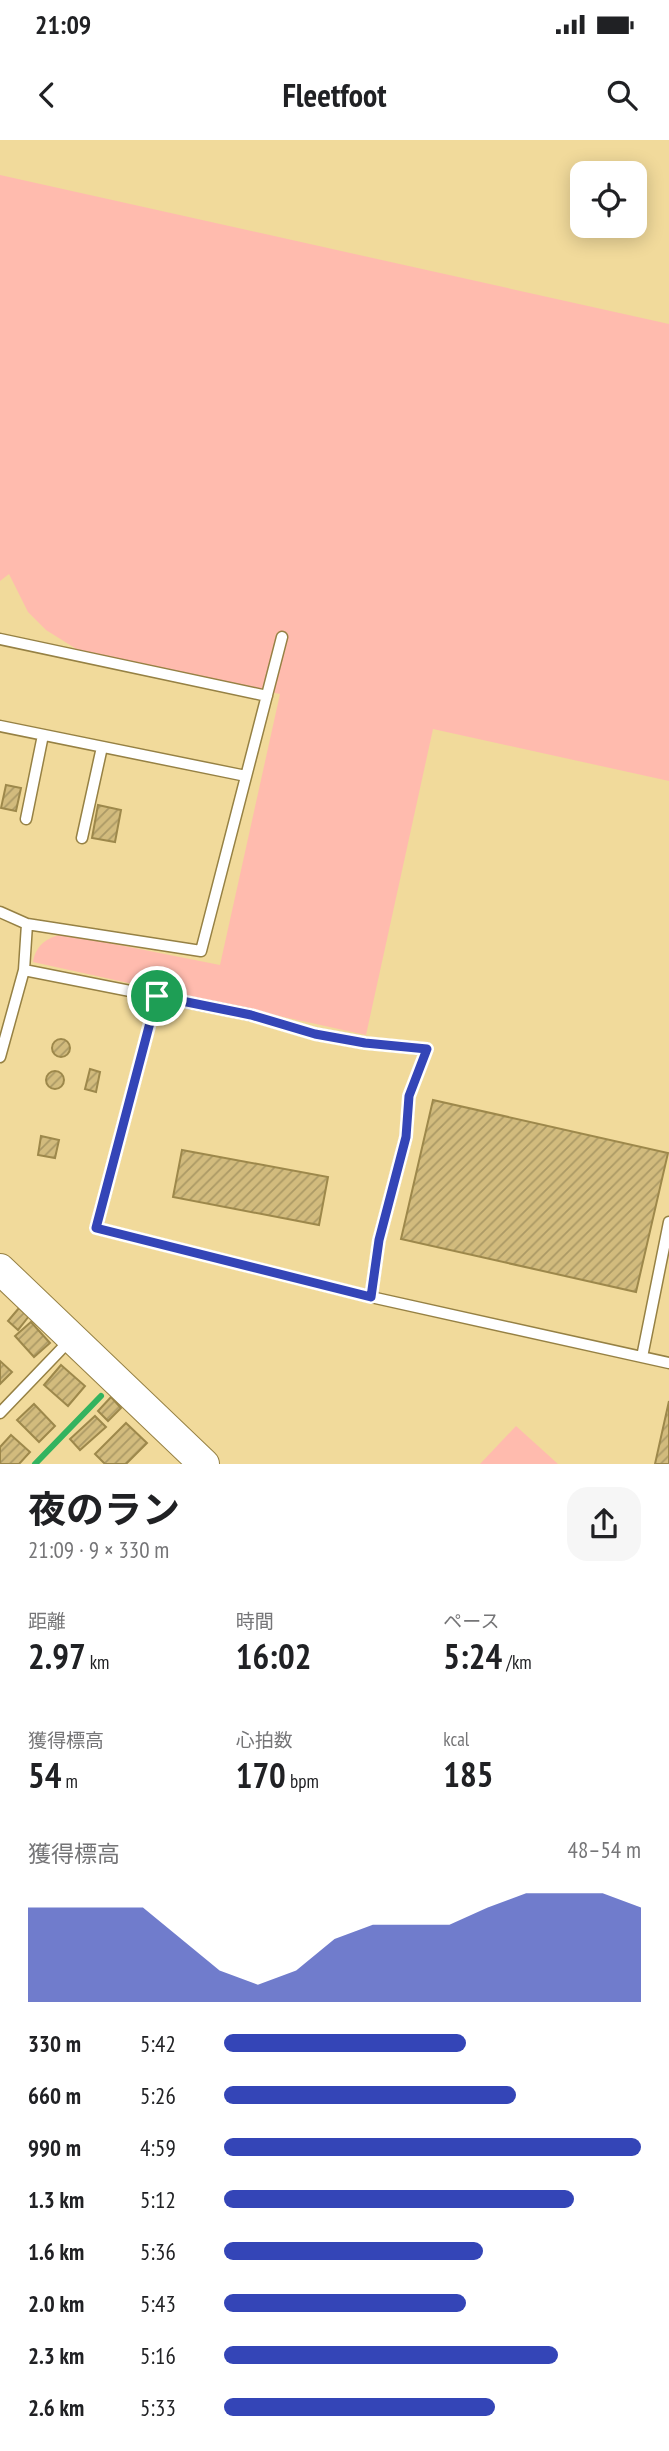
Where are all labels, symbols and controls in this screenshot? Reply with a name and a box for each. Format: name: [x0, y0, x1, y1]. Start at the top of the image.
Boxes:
text: 21:09: [35, 8, 91, 41]
text: Fleetfoot: [282, 74, 387, 116]
icon: back: [28, 76, 66, 114]
icon: search: [603, 76, 641, 114]
map controls: [570, 161, 647, 238]
button: locate: [570, 161, 647, 238]
pin: [127, 966, 187, 1026]
icon: arrive: [138, 977, 176, 1015]
text: 夜のラン: [28, 1484, 180, 1533]
button: share: [567, 1487, 641, 1561]
text: 21:09 · 9 × 330 m: [28, 1535, 169, 1564]
text: 距離: [28, 1609, 66, 1633]
text: 時間: [236, 1609, 274, 1633]
text: ペース: [443, 1609, 499, 1633]
text: 2.97: [28, 1633, 86, 1679]
text: 16:02: [236, 1633, 311, 1679]
text: 5:24: [443, 1633, 502, 1679]
text: km: [86, 1650, 109, 1674]
text: /km: [502, 1650, 532, 1674]
text: kcal: [443, 1727, 469, 1751]
text: 獲得標高: [28, 1728, 104, 1752]
text: 心拍数: [236, 1728, 293, 1752]
text: 185: [443, 1751, 494, 1797]
text: 54: [28, 1752, 61, 1798]
text: 170: [236, 1752, 286, 1798]
text: m: [61, 1769, 78, 1793]
text: bpm: [286, 1769, 319, 1793]
text: 48–54 m: [568, 1835, 641, 1864]
text: 獲得標高: [28, 1839, 120, 1868]
text: 330 m: [28, 2029, 81, 2058]
text: 5:42: [140, 2029, 176, 2058]
text: 660 m: [28, 2081, 81, 2110]
text: 5:26: [140, 2081, 176, 2110]
text: 990 m: [28, 2133, 81, 2162]
text: 4:59: [140, 2133, 176, 2162]
text: 1.3 km: [28, 2185, 84, 2214]
text: 5:12: [140, 2185, 176, 2214]
text: 1.6 km: [28, 2237, 84, 2266]
text: 5:36: [140, 2237, 176, 2266]
text: 2.0 km: [28, 2289, 84, 2318]
text: 5:43: [140, 2289, 176, 2318]
text: 2.3 km: [28, 2341, 84, 2370]
text: 5:16: [140, 2341, 176, 2370]
text: 2.6 km: [28, 2393, 84, 2422]
text: 5:33: [140, 2393, 176, 2422]

